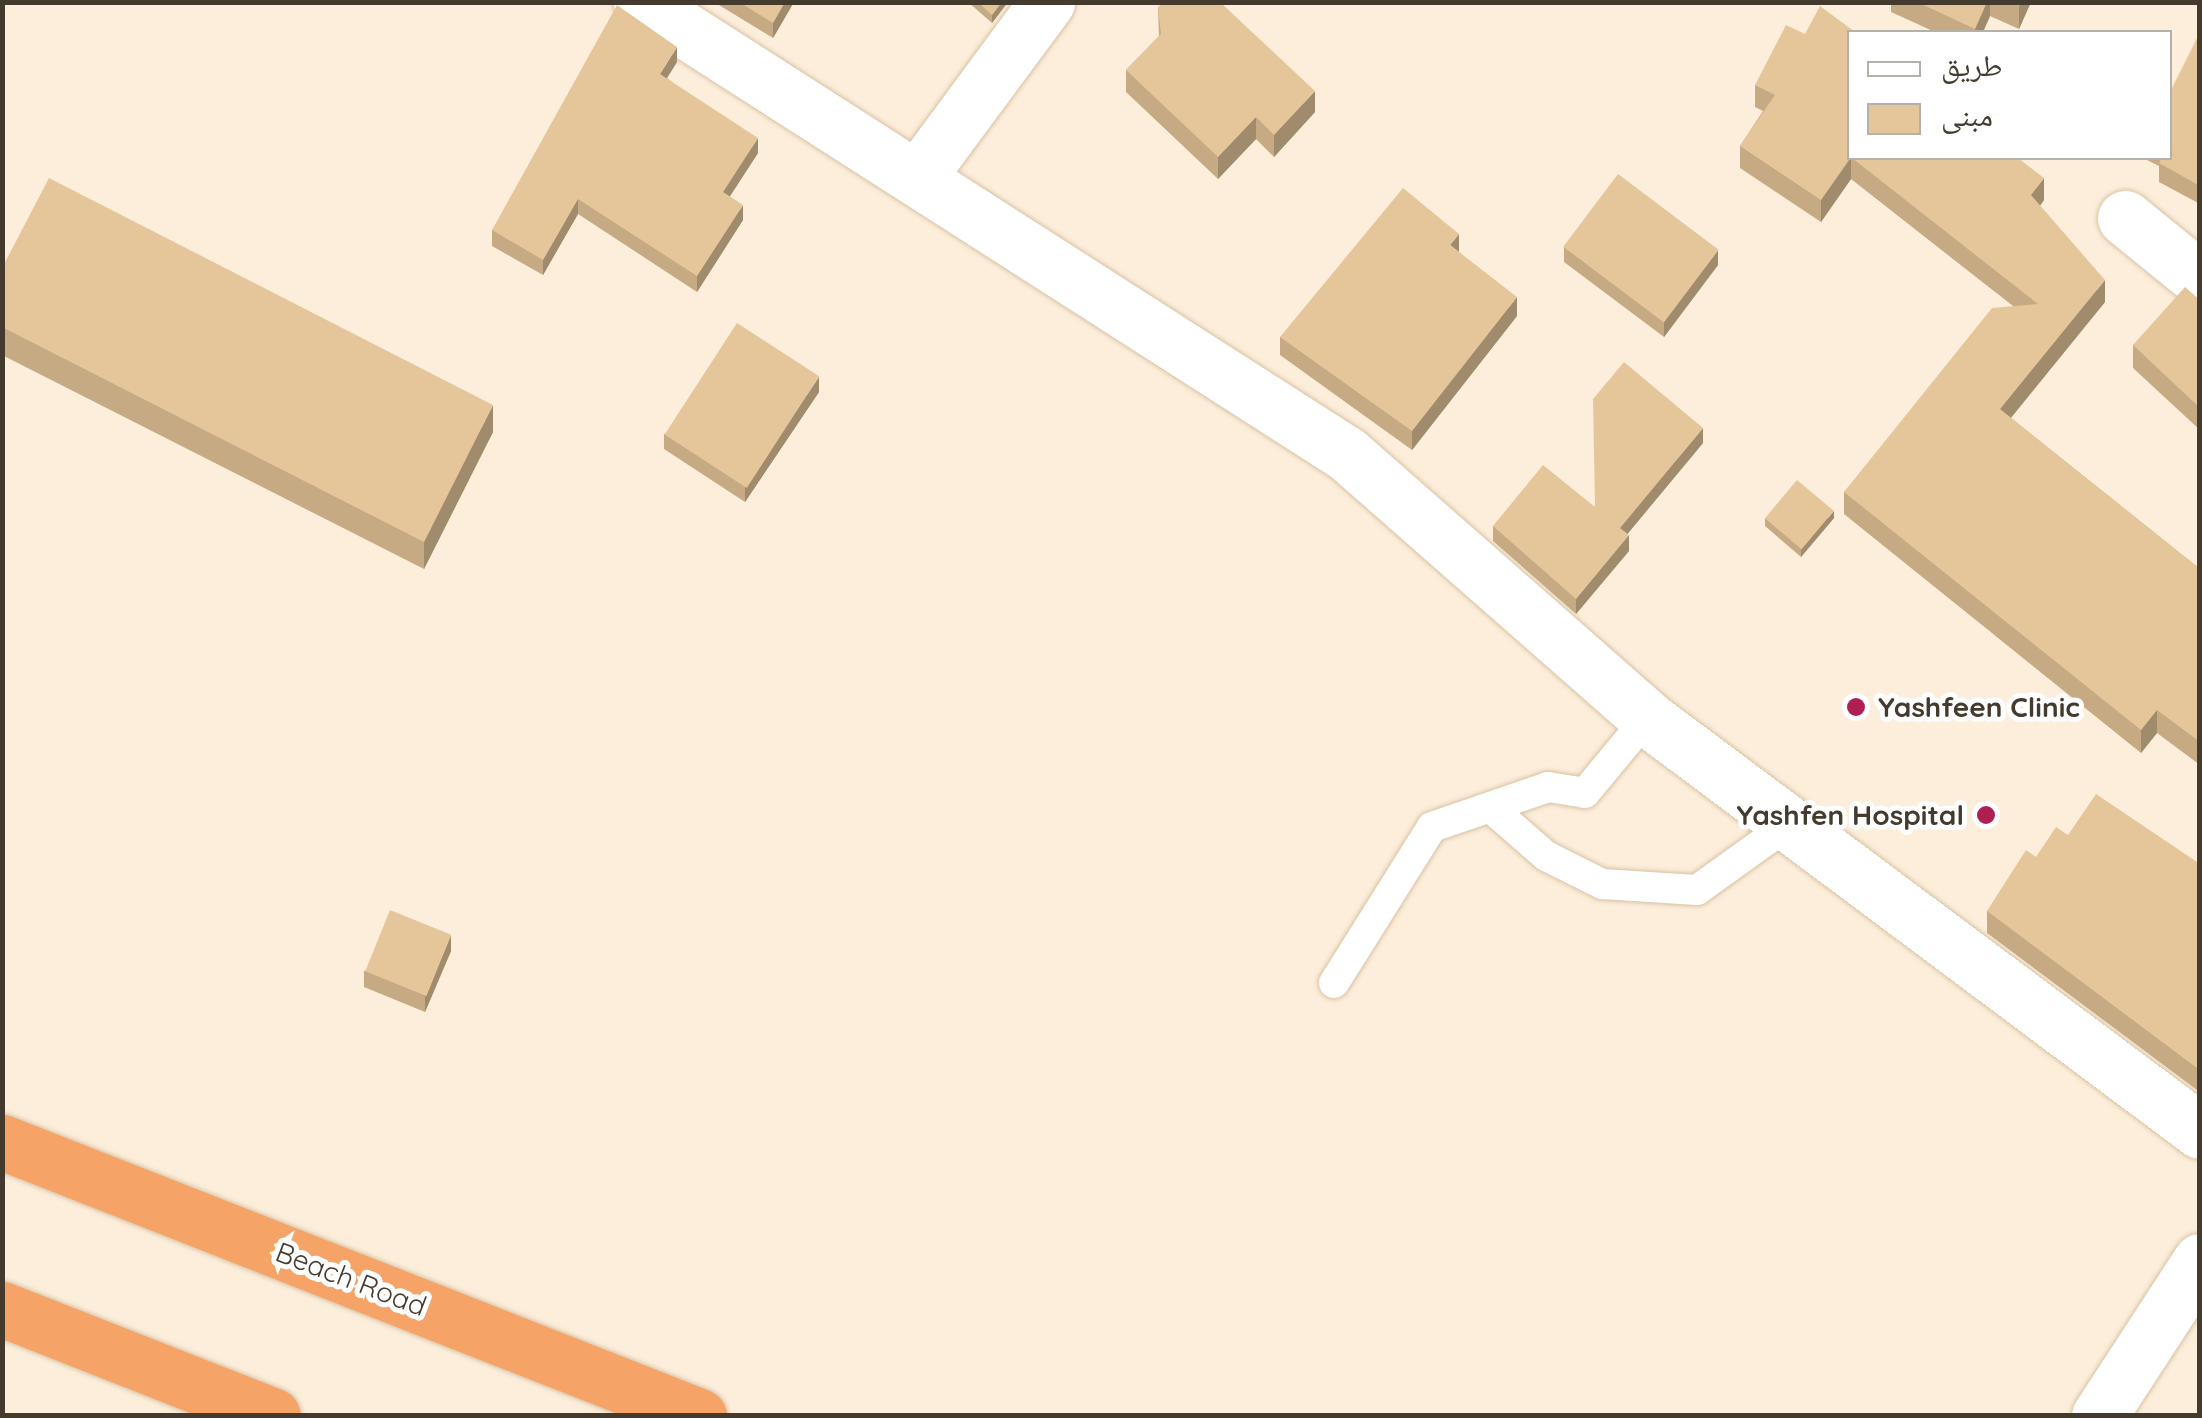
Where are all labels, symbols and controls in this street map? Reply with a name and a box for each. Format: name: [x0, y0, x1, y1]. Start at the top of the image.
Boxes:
legend: [1847, 30, 2172, 160]
text: طريق: [1941, 46, 2002, 84]
text: مبنى: [1941, 96, 1993, 134]
place label: Yashfeen Clinic: [1878, 690, 2080, 724]
marker: Yashfeen Clinic: [1843, 694, 1869, 720]
place label: Yashfen Hospital: [1736, 798, 1964, 832]
marker: Yashfen Hospital: [1973, 802, 1999, 828]
street label: Beach Road: [271, 1235, 431, 1323]

